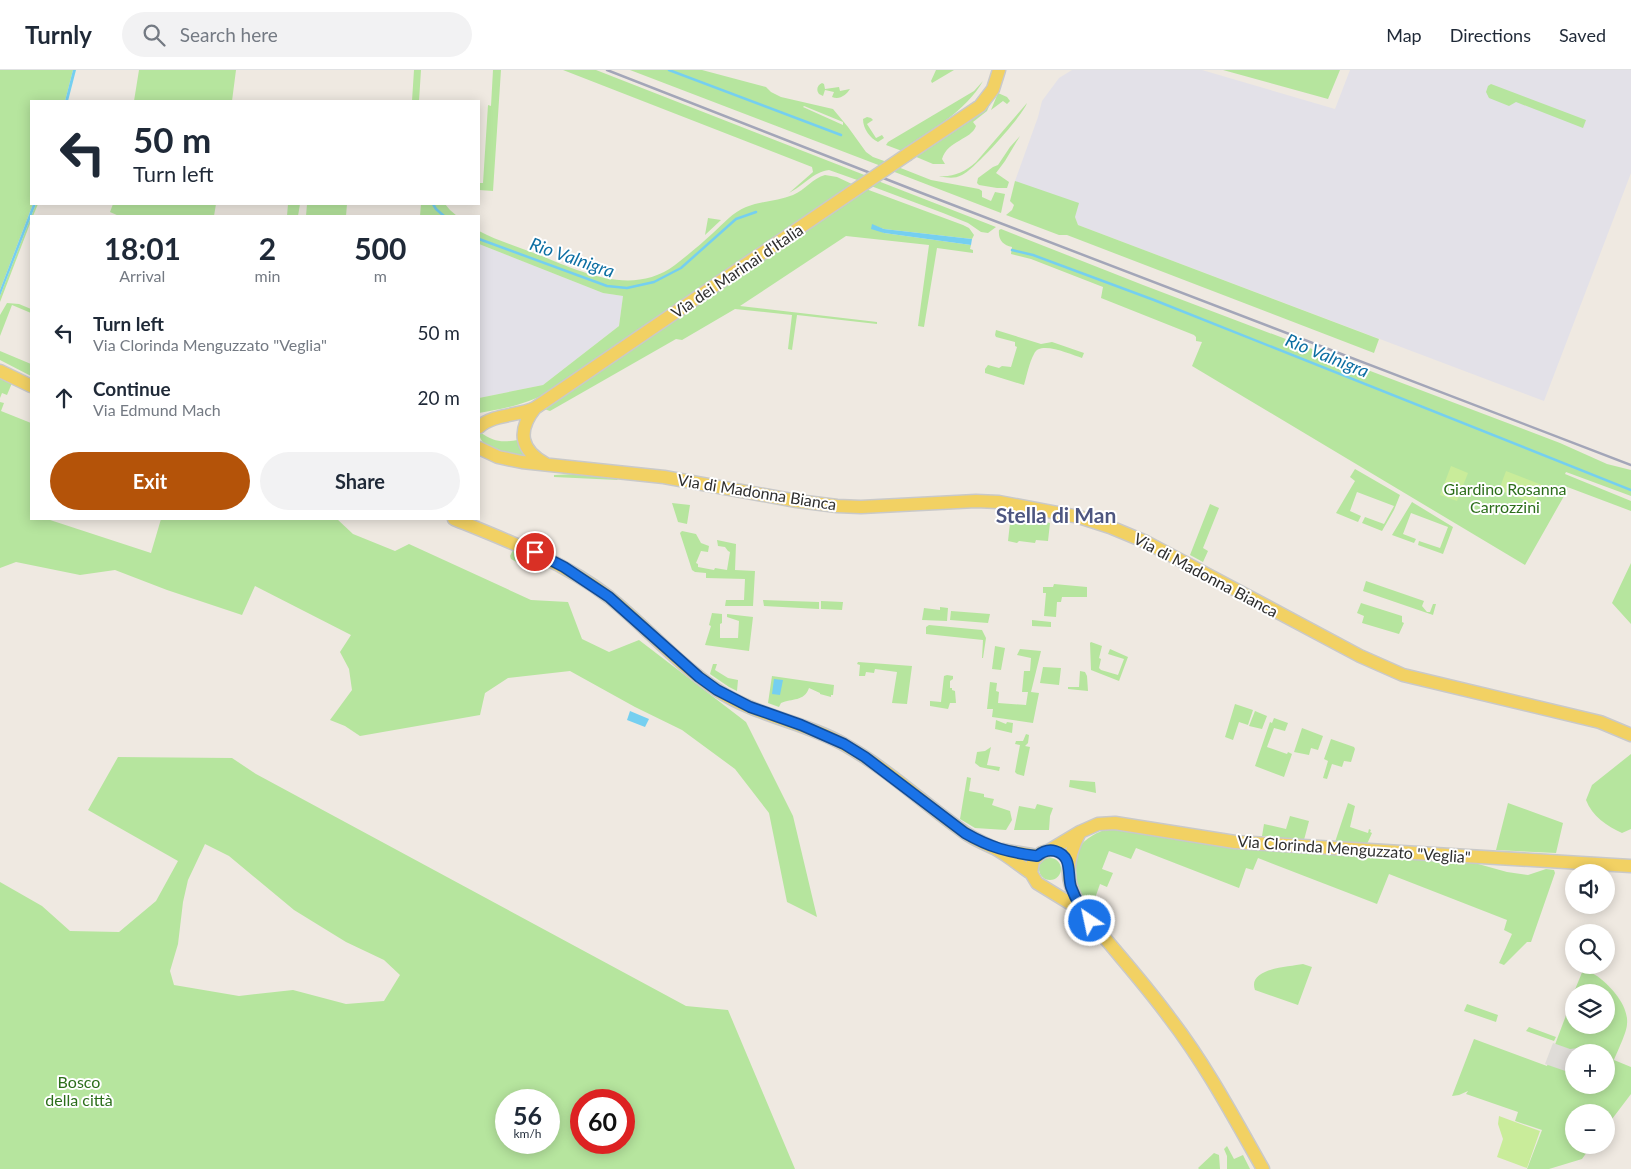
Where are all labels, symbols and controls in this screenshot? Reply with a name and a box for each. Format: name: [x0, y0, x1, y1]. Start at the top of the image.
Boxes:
search box: [122, 12, 472, 57]
text: Turnly: [25, 20, 92, 49]
icon: search: [140, 21, 168, 49]
text: Search here: [180, 23, 278, 46]
text: Map: [1386, 24, 1422, 46]
text: Directions: [1450, 24, 1531, 46]
text: Saved: [1559, 24, 1606, 46]
text: 50 m: [133, 118, 211, 160]
icon: left: [50, 120, 115, 185]
text: Turn left: [133, 160, 214, 187]
street label: Via dei Marinai d'Italia: [667, 219, 806, 322]
text: 18:01: [104, 230, 181, 266]
text: 2: [259, 230, 276, 266]
text: 500: [354, 230, 406, 266]
water label: Rio Valnigra: [527, 232, 618, 282]
text: Arrival: [119, 266, 165, 285]
text: min: [255, 266, 281, 285]
text: m: [374, 266, 387, 285]
text: Turn left: [93, 312, 164, 335]
icon: left: [50, 319, 78, 347]
text: 50 m: [417, 321, 460, 344]
water label: Rio Valnigra: [1282, 328, 1372, 382]
text: Via Clorinda Menguzzato "Veglia": [93, 335, 327, 354]
text: Continue: [93, 377, 171, 400]
icon: ahead: [50, 384, 78, 412]
text: 20 m: [417, 386, 460, 409]
text: Via Edmund Mach: [93, 400, 221, 419]
button: Exit: [50, 452, 250, 510]
button: Share: [260, 452, 460, 510]
street label: Via di Madonna Bianca: [676, 470, 838, 513]
park label: Giardino Rosanna Carrozzini: [1443, 479, 1567, 516]
district label: Stella di Man: [996, 502, 1116, 527]
street label: Via di Madonna Bianca: [1131, 528, 1282, 621]
pin: [514, 531, 556, 573]
icon: arrive: [521, 538, 549, 566]
street label: Via Clorinda Menguzzato "Veglia": [1237, 831, 1471, 866]
map controls: [1565, 864, 1615, 1154]
button: sound: [1565, 864, 1615, 914]
position arrow: [1063, 894, 1115, 946]
button: search: [1565, 924, 1615, 974]
button: layers: [1565, 984, 1615, 1034]
button: +: [1565, 1044, 1615, 1094]
park label: Bosco della città: [45, 1072, 113, 1109]
speed limit sign: 60: [570, 1089, 635, 1154]
text: 56: [513, 1100, 542, 1130]
button: −: [1565, 1104, 1615, 1154]
text: km/h: [513, 1126, 542, 1141]

